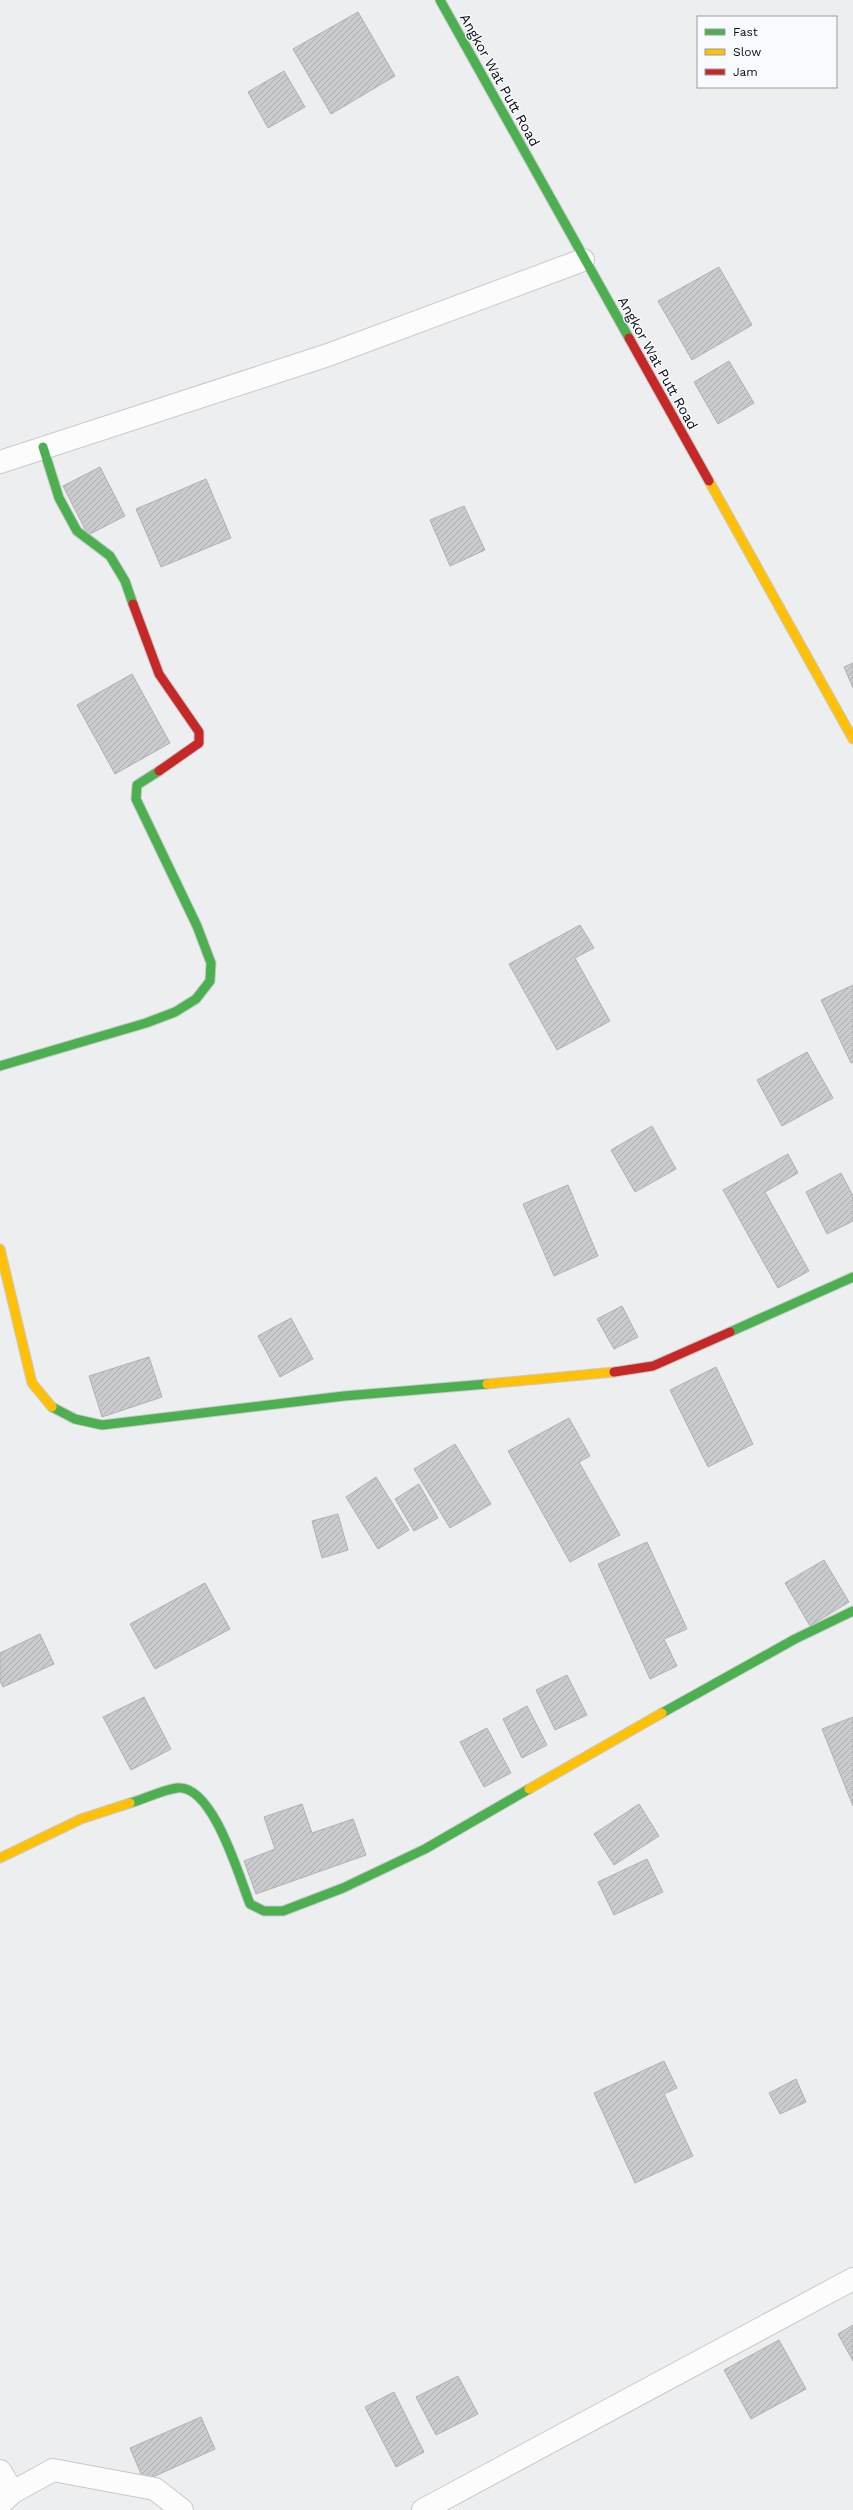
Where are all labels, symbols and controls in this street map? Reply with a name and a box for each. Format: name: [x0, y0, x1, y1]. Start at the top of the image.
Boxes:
street label: Angkor Wat Putt Road: [457, 11, 543, 149]
legend: [697, 16, 837, 88]
text: Fast: [733, 25, 758, 39]
text: Slow: [733, 45, 761, 59]
text: Jam: [733, 65, 758, 79]
street label: Angkor Wat Putt Road: [615, 294, 701, 432]

